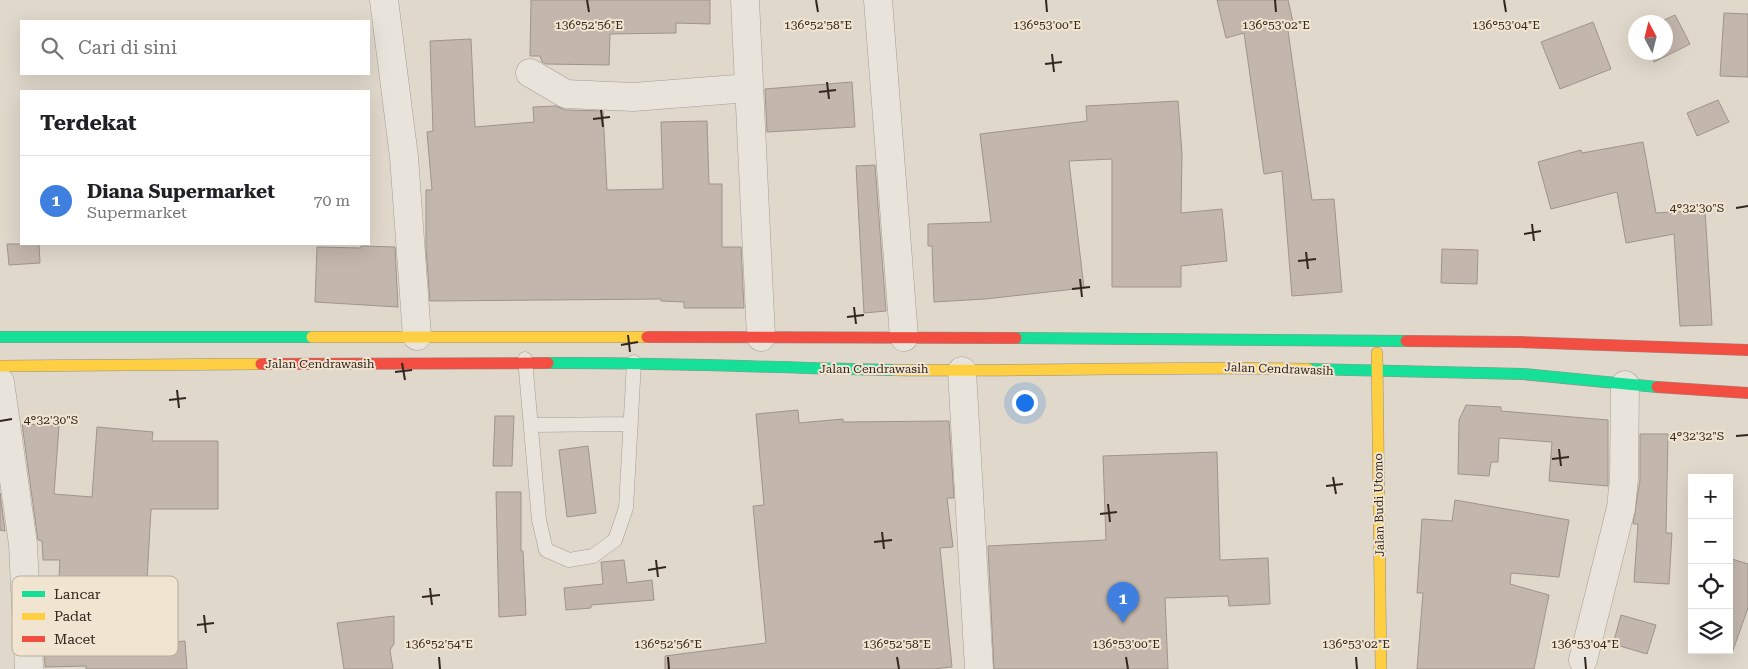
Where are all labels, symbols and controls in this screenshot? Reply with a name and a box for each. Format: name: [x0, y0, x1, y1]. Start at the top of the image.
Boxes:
north arrow: [1628, 15, 1673, 60]
text: 136°52'56"E: [555, 18, 623, 32]
text: 136°52'58"E: [784, 18, 852, 32]
text: 136°53'00"E: [1013, 18, 1081, 32]
text: 136°53'02"E: [1242, 18, 1310, 32]
text: 136°53'04"E: [1472, 18, 1540, 32]
search box: [20, 20, 370, 75]
icon: search: [38, 34, 66, 62]
text: Cari di sini: [78, 36, 177, 59]
text: Terdekat: [40, 111, 137, 135]
text: Diana Supermarket: [87, 180, 275, 203]
text: 1: [52, 191, 60, 210]
text: 70 m: [313, 191, 350, 210]
text: 4°32'30"S: [1670, 201, 1724, 215]
text: Supermarket: [87, 203, 187, 222]
street label: Jalan Cendrawasih: [265, 357, 375, 371]
street label: Jalan Cendrawasih: [1224, 360, 1334, 378]
street label: Jalan Cendrawasih: [819, 362, 929, 376]
your location: [1012, 390, 1038, 416]
text: 4°32'30"S: [24, 413, 78, 427]
text: 4°32'32"S: [1670, 429, 1724, 443]
street label: Jalan Budi Utomo: [1371, 453, 1387, 557]
map controls: [1688, 474, 1733, 654]
button: +: [1688, 474, 1733, 519]
button: −: [1688, 519, 1733, 564]
button: locate: [1688, 564, 1733, 609]
legend: [12, 576, 178, 656]
pin: 1: [1107, 582, 1139, 623]
text: Lancar: [54, 586, 101, 602]
text: Padat: [54, 608, 92, 624]
button: layers: [1688, 609, 1733, 654]
text: Macet: [54, 631, 95, 647]
text: 136°52'54"E: [405, 637, 473, 651]
text: 136°52'56"E: [634, 637, 702, 651]
text: 136°52'58"E: [863, 637, 931, 651]
text: 136°53'00"E: [1092, 637, 1160, 651]
text: 136°53'02"E: [1322, 637, 1390, 651]
text: 136°53'04"E: [1551, 637, 1619, 651]

